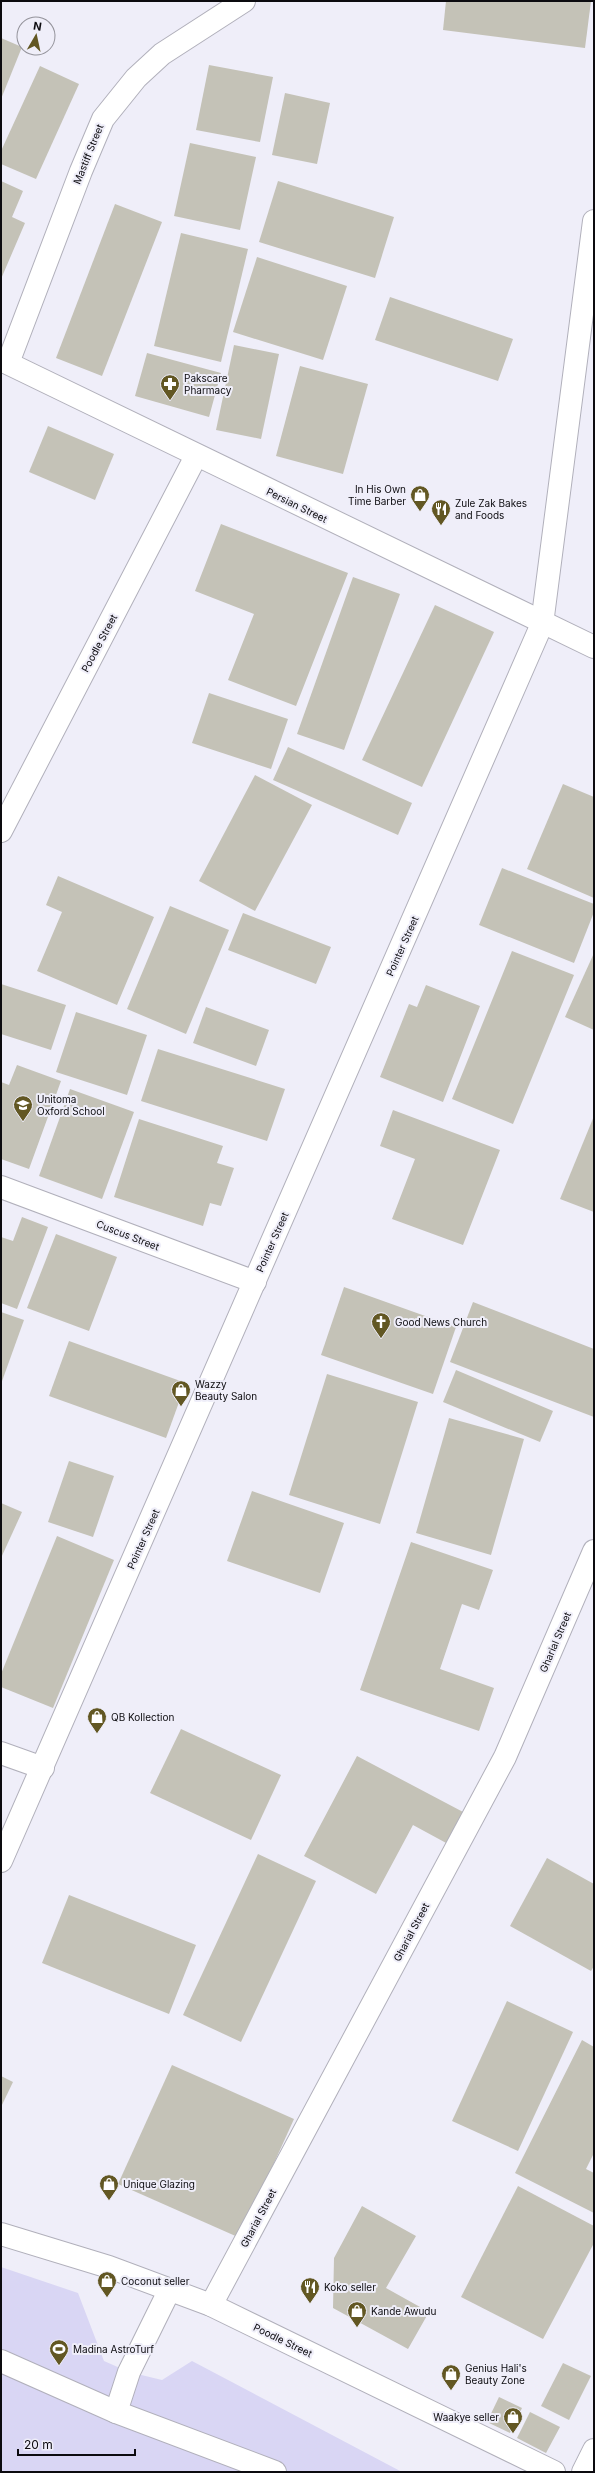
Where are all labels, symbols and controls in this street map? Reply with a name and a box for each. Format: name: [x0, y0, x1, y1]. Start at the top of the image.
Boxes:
north arrow: [16, 16, 56, 56]
text: N: [32, 19, 43, 34]
street label: Mastiff Street: [71, 122, 106, 186]
place label: Pakscare Pharmacy: [184, 372, 232, 396]
pharmacy icon: Pakscare Pharmacy: [159, 373, 181, 401]
place label: In His Own Time Barber: [348, 483, 406, 507]
shop icon: In His Own Time Barber: [409, 484, 431, 512]
street label: Persian Street: [265, 485, 330, 525]
place label: Zule Zak Bakes and Foods: [455, 497, 527, 521]
restaurant icon: Zule Zak Bakes and Foods: [430, 498, 452, 526]
street label: Poodle Street: [79, 611, 120, 674]
street label: Pointer Street: [383, 913, 421, 978]
place label: Unitoma Oxford School: [37, 1093, 105, 1117]
school or university icon: Unitoma Oxford School: [12, 1094, 34, 1122]
street label: Pointer Street: [253, 1209, 291, 1274]
street label: Cuscus Street: [95, 1217, 162, 1253]
church icon: Good News Church: [370, 1311, 392, 1339]
place label: Good News Church: [395, 1316, 487, 1328]
place label: Wazzy Beauty Salon: [195, 1378, 257, 1402]
shop icon: Wazzy Beauty Salon: [170, 1379, 192, 1407]
street label: Pointer Street: [124, 1506, 162, 1571]
street label: Gharial Street: [537, 1609, 573, 1674]
shop icon: QB Kollection: [86, 1706, 108, 1734]
place label: QB Kollection: [111, 1711, 174, 1723]
street label: Gharial Street: [391, 1900, 432, 1963]
shop icon: Unique Glazing: [98, 2173, 120, 2201]
place label: Unique Glazing: [123, 2178, 195, 2190]
street label: Gharial Street: [238, 2186, 279, 2249]
shop icon: Coconut seller: [96, 2270, 118, 2298]
place label: Coconut seller: [121, 2275, 190, 2287]
restaurant icon: Koko seller: [299, 2276, 321, 2304]
place label: Koko seller: [324, 2281, 376, 2293]
shop icon: Kande Awudu: [346, 2300, 368, 2328]
place label: Kande Awudu: [371, 2305, 436, 2317]
street label: Poodle Street: [252, 2321, 315, 2360]
sports icon: Madina AstroTurf: [48, 2338, 70, 2366]
place label: Madina AstroTurf: [73, 2343, 154, 2355]
place label: Genius Hali's Beauty Zone: [465, 2362, 527, 2386]
shop icon: Genius Hali's Beauty Zone: [440, 2363, 462, 2391]
shop icon: Waakye seller: [502, 2406, 524, 2434]
place label: Waakye seller: [433, 2411, 499, 2423]
scale bar: [18, 2431, 135, 2457]
text: 20 m: [24, 2437, 53, 2452]

